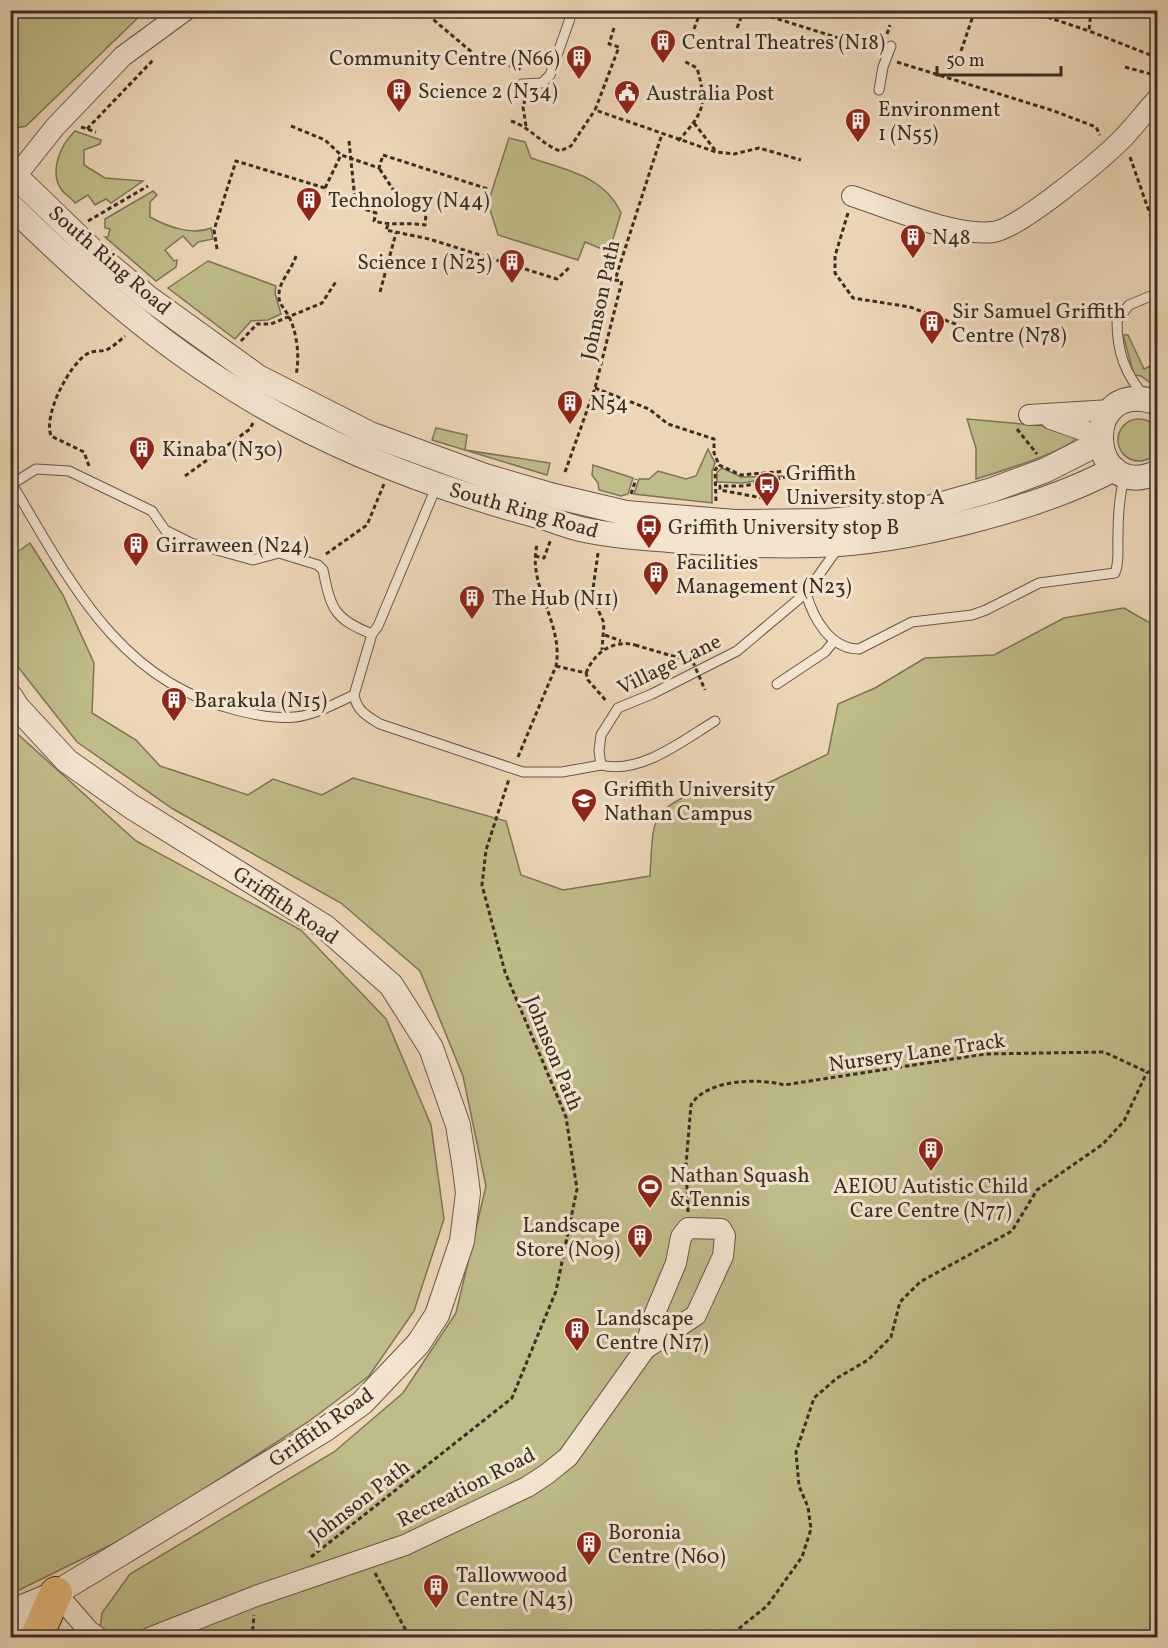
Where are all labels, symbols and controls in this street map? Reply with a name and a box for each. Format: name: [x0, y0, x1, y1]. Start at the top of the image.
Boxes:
building icon: Central Theatres (N18): [648, 27, 678, 65]
place label: Central Theatres (N18): [682, 29, 885, 58]
scale bar: [937, 39, 1062, 77]
building icon: Community Centre (N66): [564, 43, 594, 81]
place label: Community Centre (N66): [329, 45, 560, 74]
text: 50 m: [946, 49, 985, 74]
building icon: Science 2 (N34): [384, 76, 414, 114]
place label: Science 2 (N34): [418, 78, 558, 107]
public building icon: Australia Post: [612, 78, 642, 116]
place label: Australia Post: [646, 80, 774, 109]
place label: Environment 1 (N55): [878, 96, 1001, 149]
building icon: Environment 1 (N55): [843, 106, 873, 144]
building icon: Technology (N44): [294, 185, 324, 223]
place label: Technology (N44): [328, 187, 490, 216]
street label: South Ring Road: [41, 200, 177, 323]
building icon: N48: [898, 222, 928, 260]
place label: N48: [932, 224, 970, 253]
street label: Johnson Path: [575, 238, 628, 363]
building icon: Science 1 (N25): [497, 247, 527, 285]
place label: Science 1 (N25): [357, 249, 492, 278]
place label: Sir Samuel Griffith Centre (N78): [952, 298, 1126, 351]
building icon: Sir Samuel Griffith Centre (N78): [917, 308, 947, 346]
building icon: N54: [555, 388, 585, 426]
place label: N54: [590, 390, 628, 419]
building icon: Kinaba (N30): [127, 434, 157, 472]
place label: Kinaba (N30): [162, 436, 282, 465]
place label: Griffith University stop A: [786, 460, 945, 513]
bus stop icon: Griffith University stop A: [752, 470, 782, 508]
street label: South Ring Road: [445, 476, 602, 547]
bus stop icon: Griffith University stop B: [634, 512, 664, 550]
place label: Griffith University stop B: [668, 514, 899, 543]
building icon: Girraween (N24): [121, 530, 151, 568]
place label: Girraween (N24): [156, 532, 309, 561]
place label: Facilities Management (N23): [676, 549, 852, 602]
building icon: Facilities Management (N23): [641, 559, 671, 597]
building icon: The Hub (N11): [457, 583, 487, 621]
place label: The Hub (N11): [492, 585, 618, 614]
street label: Village Lane: [613, 628, 727, 703]
building icon: Barakula (N15): [159, 685, 189, 723]
place label: Barakula (N15): [194, 687, 327, 716]
place label: Griffith University Nathan Campus: [604, 776, 776, 829]
school or university icon: Griffith University Nathan Campus: [569, 786, 599, 824]
street label: Griffith Road: [227, 860, 344, 952]
street label: Johnson Path: [516, 992, 589, 1116]
street label: Nursery Lane Track: [827, 1027, 1008, 1080]
building icon: AEIOU Autistic Child Care Centre (N77): [916, 1135, 946, 1173]
place label: Nathan Squash & Tennis: [670, 1162, 810, 1215]
sports icon: Nathan Squash & Tennis: [635, 1172, 665, 1210]
place label: AEIOU Autistic Child Care Centre (N77): [833, 1173, 1029, 1226]
place label: Landscape Store (N09): [516, 1212, 620, 1265]
building icon: Landscape Store (N09): [625, 1222, 655, 1260]
place label: Landscape Centre (N17): [596, 1305, 709, 1358]
building icon: Landscape Centre (N17): [562, 1315, 592, 1353]
street label: Griffith Road: [264, 1381, 380, 1475]
street label: Recreation Road: [393, 1441, 541, 1536]
street label: Johnson Path: [303, 1453, 417, 1551]
place label: Boronia Centre (N60): [608, 1519, 726, 1572]
building icon: Boronia Centre (N60): [574, 1529, 604, 1567]
place label: Tallowwood Centre (N43): [456, 1562, 573, 1615]
building icon: Tallowwood Centre (N43): [421, 1572, 451, 1610]

